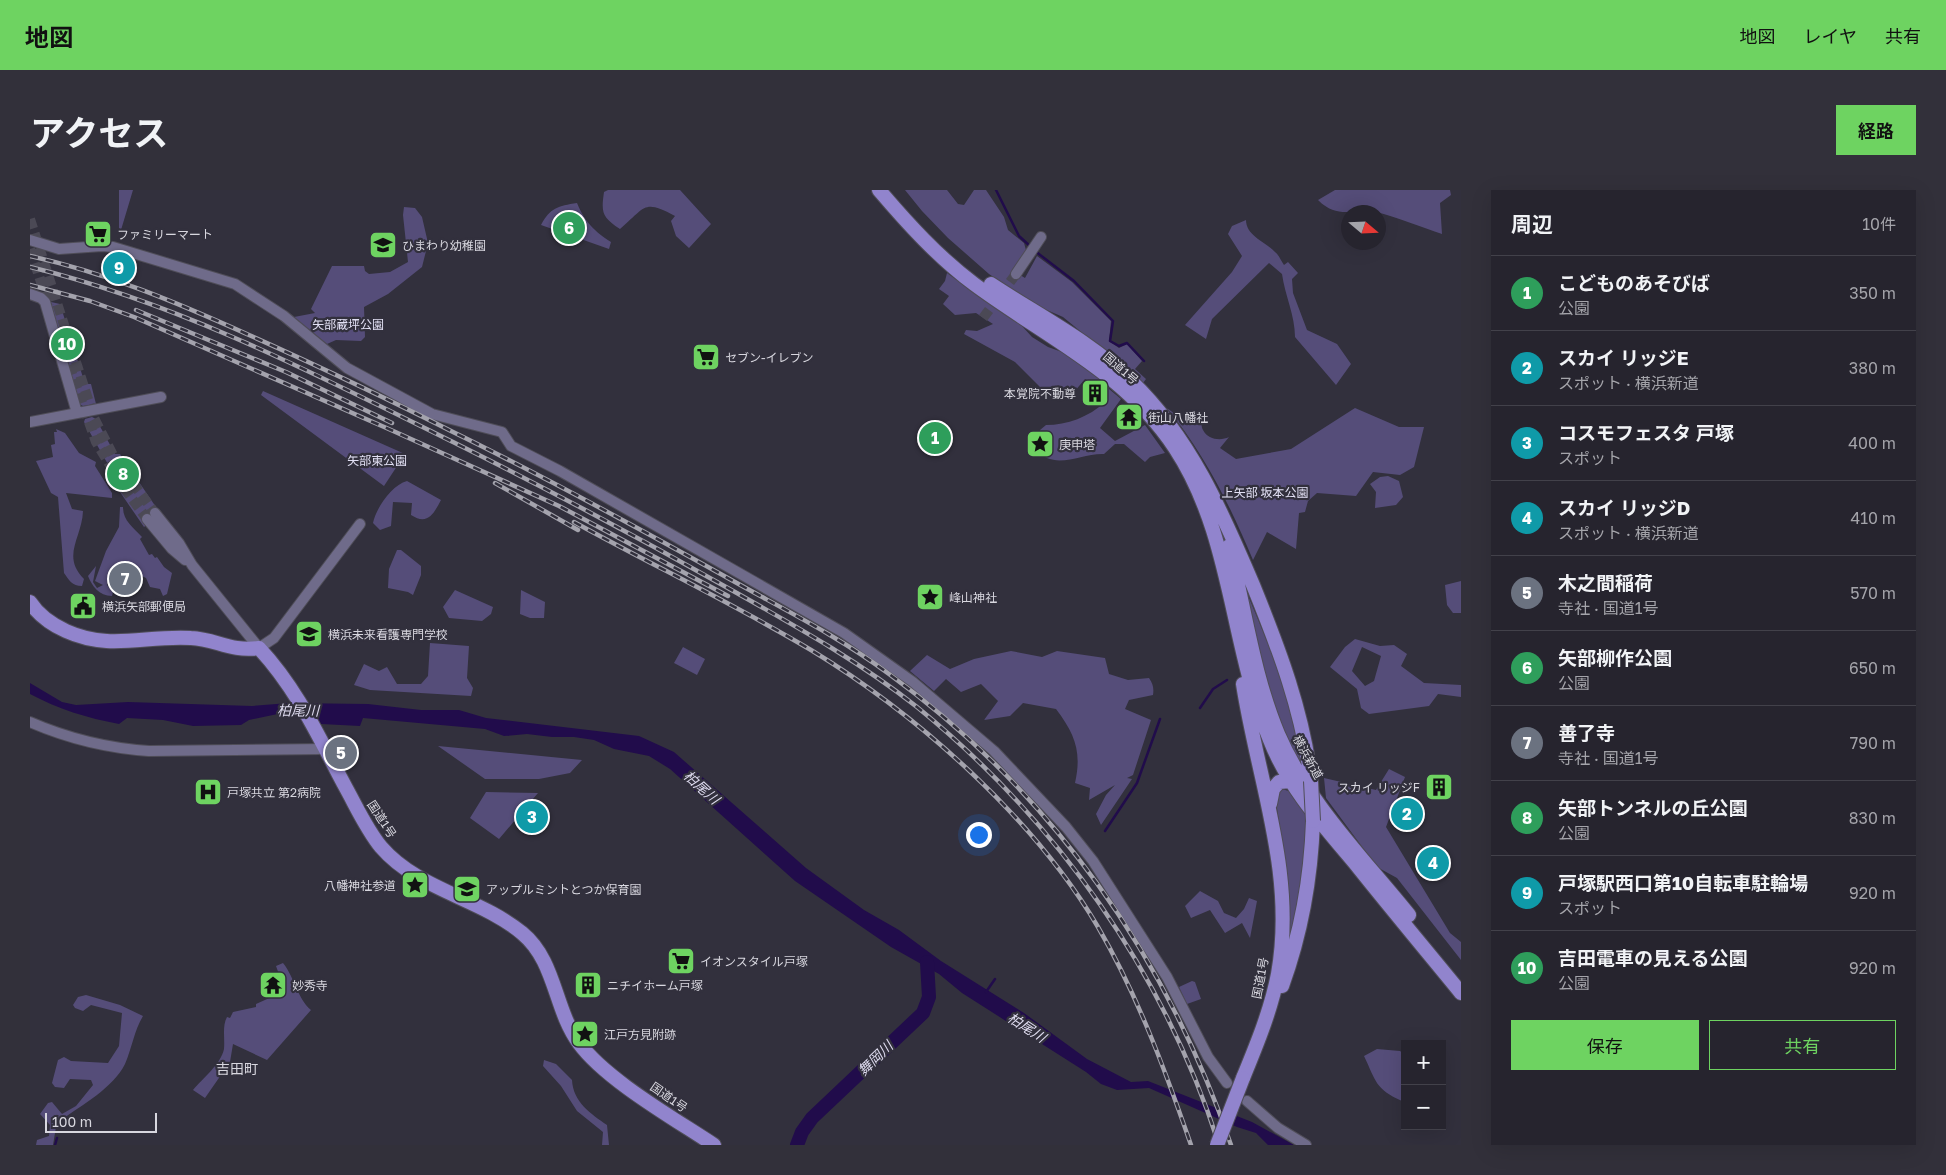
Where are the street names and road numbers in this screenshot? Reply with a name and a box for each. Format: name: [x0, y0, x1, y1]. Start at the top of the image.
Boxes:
street label: 国道1号: [1100, 349, 1142, 387]
street label: 横浜新道: [1290, 732, 1326, 782]
street label: 国道1号: [364, 797, 400, 841]
street label: 国道1号: [1249, 956, 1271, 1000]
street label: 国道1号: [648, 1079, 690, 1115]

